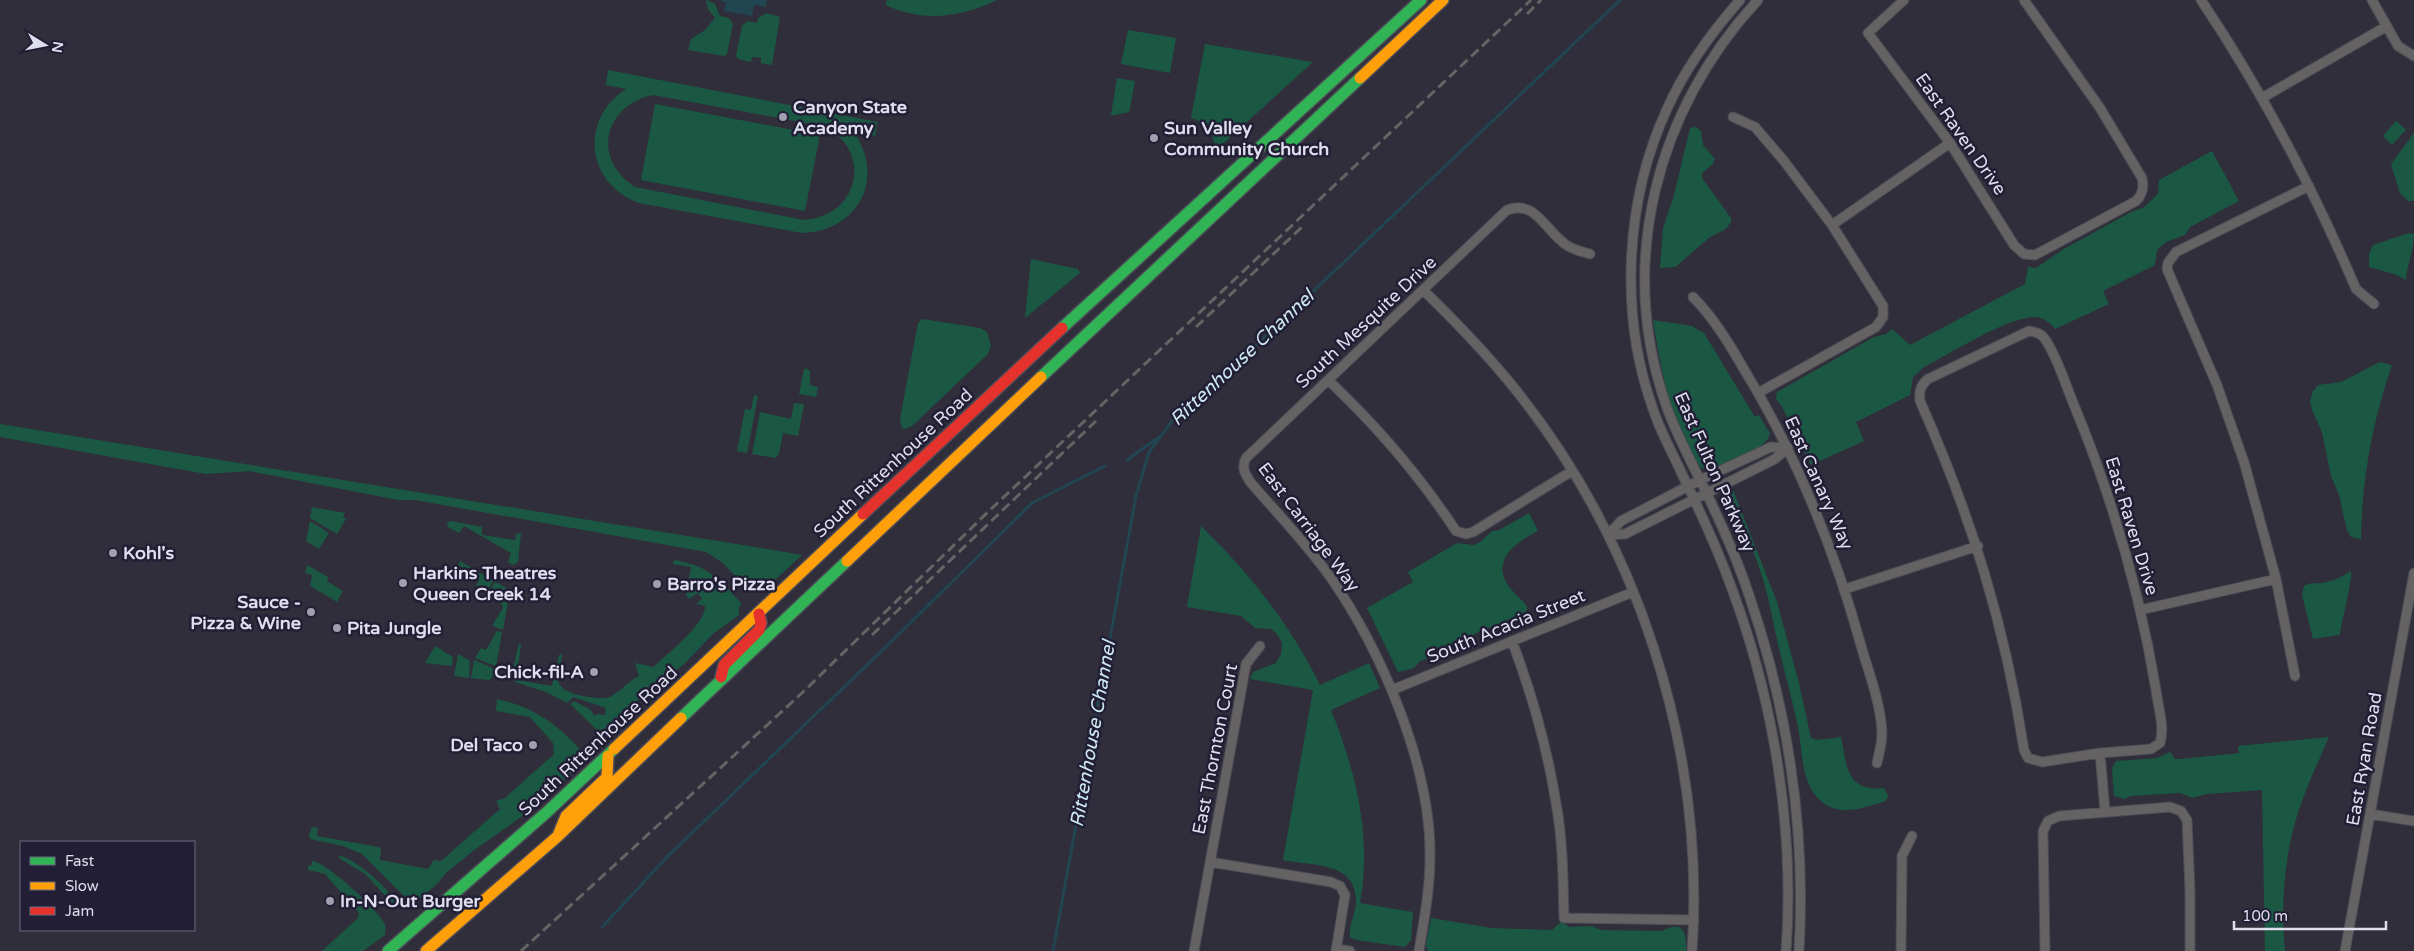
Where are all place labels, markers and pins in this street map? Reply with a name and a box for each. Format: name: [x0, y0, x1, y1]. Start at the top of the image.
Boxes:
place label: Canyon State Academy: [793, 96, 907, 139]
marker: Canyon State Academy: [777, 111, 789, 123]
place label: Sun Valley Community Church: [1164, 117, 1329, 160]
marker: Sun Valley Community Church: [1148, 132, 1160, 144]
place label: Kohl's: [123, 542, 174, 564]
marker: Kohl's: [107, 547, 119, 559]
place label: Harkins Theatres Queen Creek 14: [413, 562, 557, 605]
place label: Barro's Pizza: [667, 573, 776, 595]
marker: Harkins Theatres Queen Creek 14: [397, 577, 409, 589]
marker: Barro's Pizza: [651, 578, 663, 590]
place label: Sauce - Pizza & Wine: [190, 591, 301, 634]
marker: Sauce - Pizza & Wine: [305, 606, 317, 618]
place label: Pita Jungle: [347, 617, 441, 639]
marker: Pita Jungle: [331, 622, 343, 634]
place label: Chick-fil-A: [494, 661, 584, 683]
marker: Chick-fil-A: [588, 666, 600, 678]
place label: Del Taco: [450, 734, 523, 756]
marker: Del Taco: [527, 739, 539, 751]
place label: In-N-Out Burger: [340, 890, 482, 912]
marker: In-N-Out Burger: [324, 895, 336, 907]

